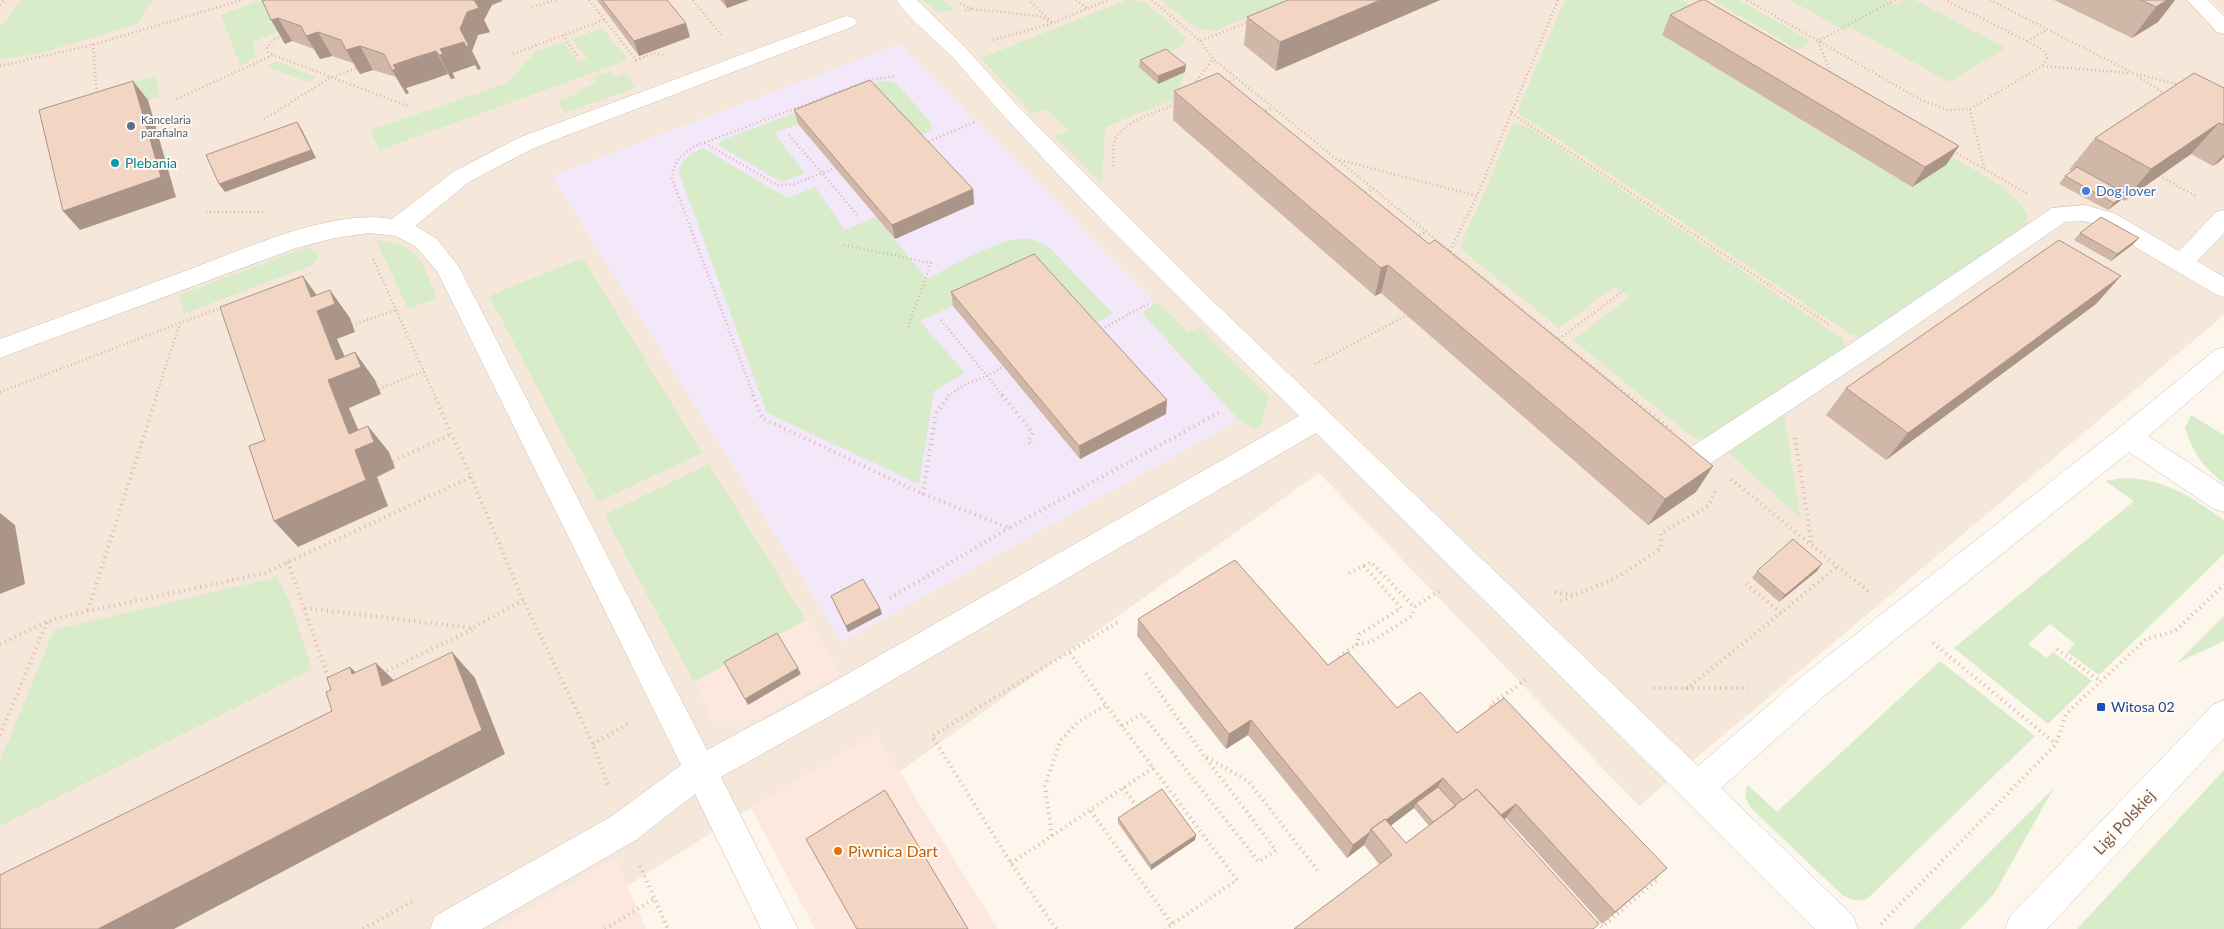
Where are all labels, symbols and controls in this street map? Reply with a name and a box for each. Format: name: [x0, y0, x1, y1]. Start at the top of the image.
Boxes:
place label: Kancelaria parafialna: [141, 113, 191, 139]
marker: Kancelaria parafialna: [125, 120, 137, 132]
place label: Plebania: [125, 154, 177, 171]
marker: Plebania: [109, 157, 121, 169]
place label: Dog lover: [2096, 182, 2156, 199]
marker: Dog lover: [2080, 185, 2092, 197]
place label: Witosa 02: [2111, 698, 2175, 715]
marker: Witosa 02: [2095, 701, 2107, 713]
street label: Ligi Polskiej: [2089, 785, 2158, 858]
place label: Piwnica Dart: [848, 841, 938, 860]
marker: Piwnica Dart: [832, 845, 844, 857]

